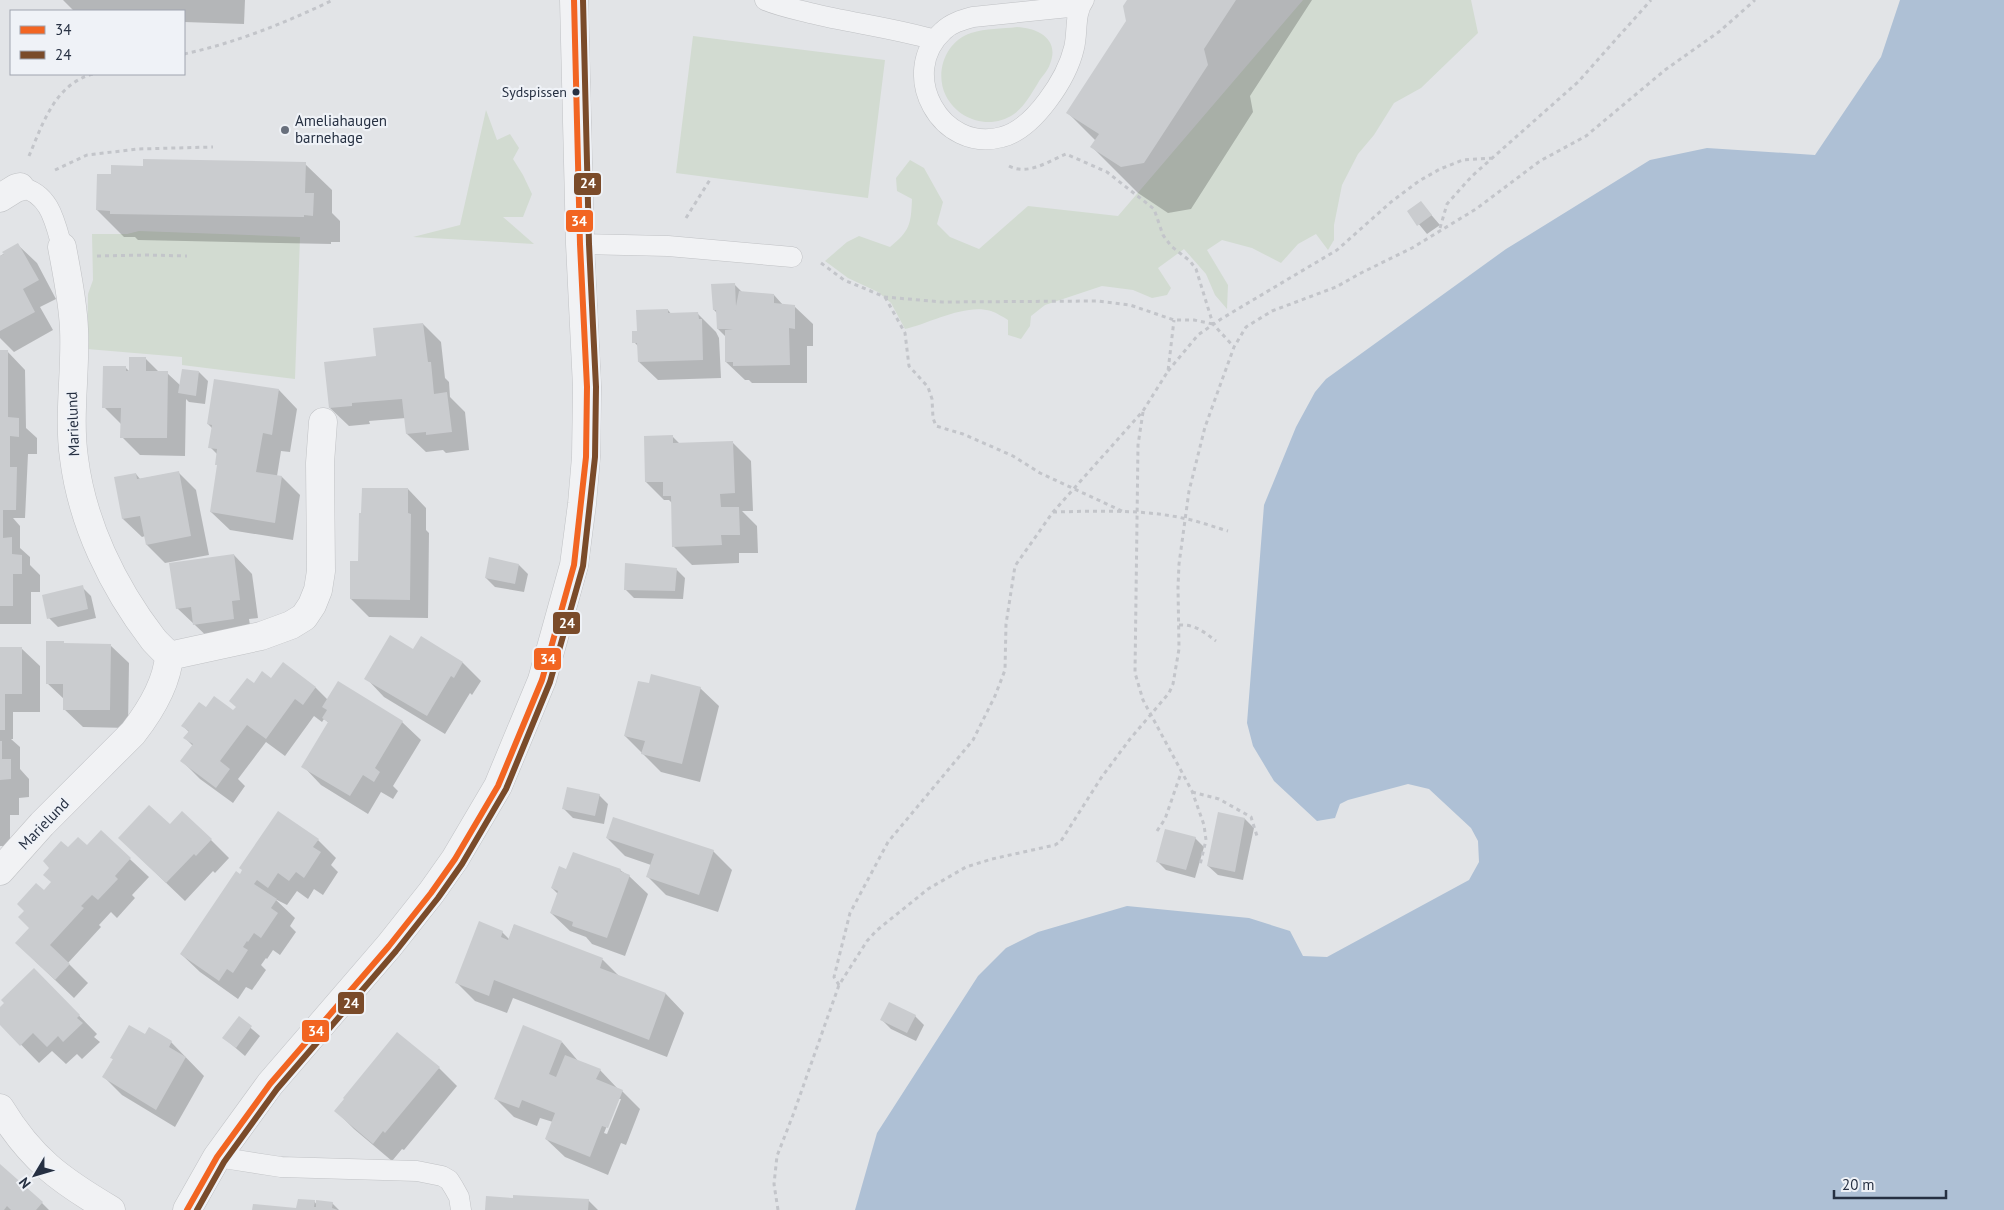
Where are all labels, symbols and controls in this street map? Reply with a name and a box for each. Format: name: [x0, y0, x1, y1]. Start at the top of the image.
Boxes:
legend: [10, 10, 185, 75]
text: 34: [55, 20, 71, 39]
text: 24: [55, 45, 71, 64]
place label: Sydspissen: [502, 83, 567, 101]
marker: Sydspissen: [571, 87, 581, 97]
place label: Ameliahaugen barnehage: [295, 111, 387, 147]
marker: Ameliahaugen barnehage: [279, 124, 291, 136]
line badge: 24: [573, 172, 602, 196]
text: 24: [580, 174, 596, 192]
line badge: 34: [565, 209, 594, 233]
text: 34: [571, 212, 587, 230]
street label: Marielund: [62, 391, 83, 457]
line badge: 24: [552, 611, 581, 635]
text: 24: [559, 614, 575, 632]
line badge: 34: [533, 647, 562, 671]
text: 34: [540, 650, 556, 668]
street label: Marielund: [14, 794, 73, 854]
line badge: 24: [337, 991, 365, 1015]
text: 24: [343, 994, 359, 1012]
line badge: 34: [301, 1019, 330, 1043]
text: 34: [308, 1022, 324, 1040]
north arrow: [10, 1150, 60, 1200]
scale bar: [1834, 1168, 1946, 1200]
text: N: [15, 1174, 35, 1192]
text: 20 m: [1842, 1175, 1875, 1194]

